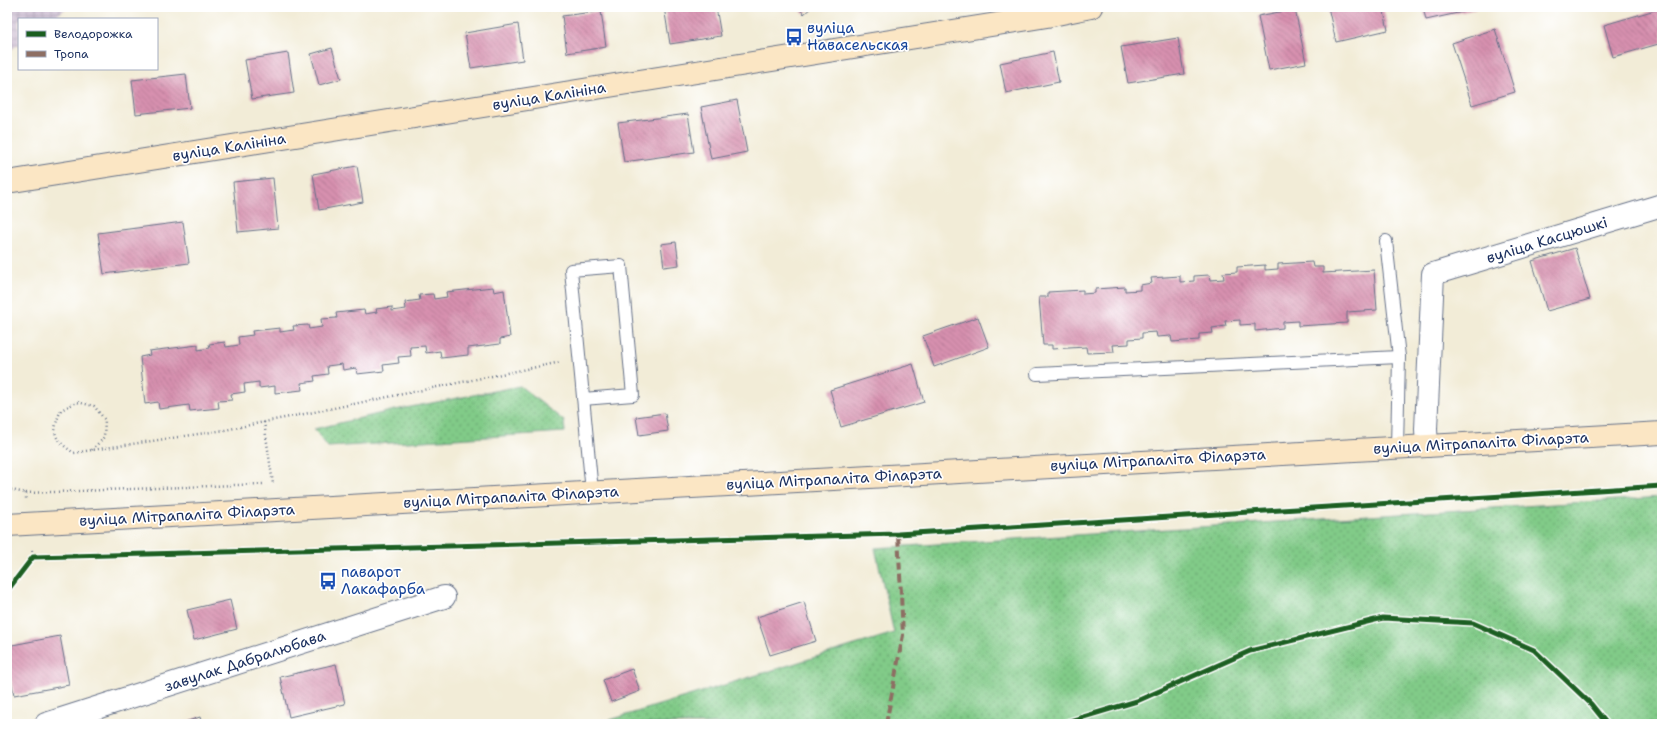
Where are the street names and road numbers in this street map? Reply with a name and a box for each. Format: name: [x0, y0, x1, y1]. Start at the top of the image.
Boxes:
street label: вуліца Калініна: [491, 77, 608, 115]
street label: вуліца Калініна: [171, 128, 288, 166]
street label: вуліца Касцюшкі: [1484, 212, 1610, 268]
street label: вуліца Мітрапаліта Філарэта: [1373, 427, 1590, 459]
street label: вуліца Мітрапаліта Філарэта: [1050, 444, 1267, 476]
street label: вуліца Мітрапаліта Філарэта: [726, 463, 943, 495]
street label: вуліца Мітрапаліта Філарэта: [403, 481, 620, 513]
street label: вуліца Мітрапаліта Філарэта: [79, 499, 296, 531]
street label: завулак Дабралюбава: [162, 625, 329, 697]

